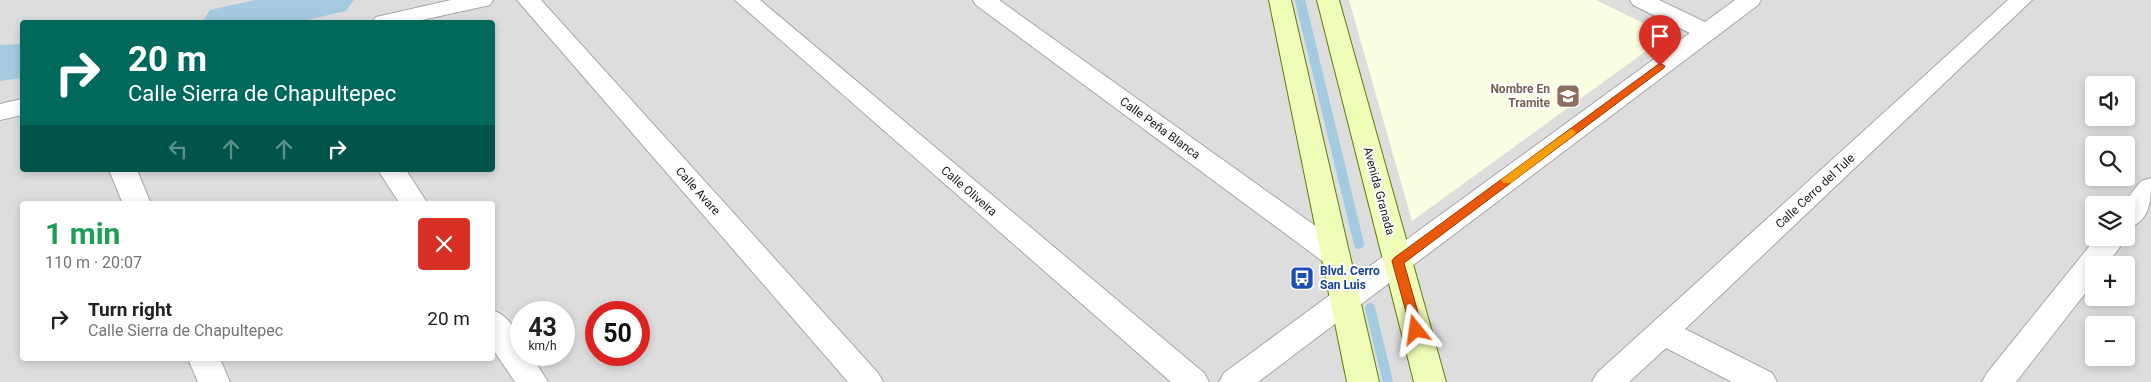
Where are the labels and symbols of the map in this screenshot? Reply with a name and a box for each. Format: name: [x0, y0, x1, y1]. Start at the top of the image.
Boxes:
pin: [1639, 15, 1681, 66]
place label: Nombre En Tramite: [1490, 82, 1551, 110]
school or university icon: Nombre En Tramite: [1555, 83, 1581, 109]
street label: Calle Peña Blanca: [1117, 94, 1203, 162]
street label: Avenida Granada: [1361, 146, 1397, 236]
street label: Calle Cerro del Tule: [1773, 151, 1857, 231]
street label: Calle Oliveira: [938, 163, 1000, 219]
street label: Calle Avare: [673, 164, 723, 218]
place label: Blvd. Cerro San Luis: [1320, 264, 1380, 292]
bus stop icon: Blvd. Cerro San Luis: [1289, 265, 1315, 291]
speed limit sign: 50: [585, 301, 650, 366]
position arrow: [1389, 303, 1441, 355]

